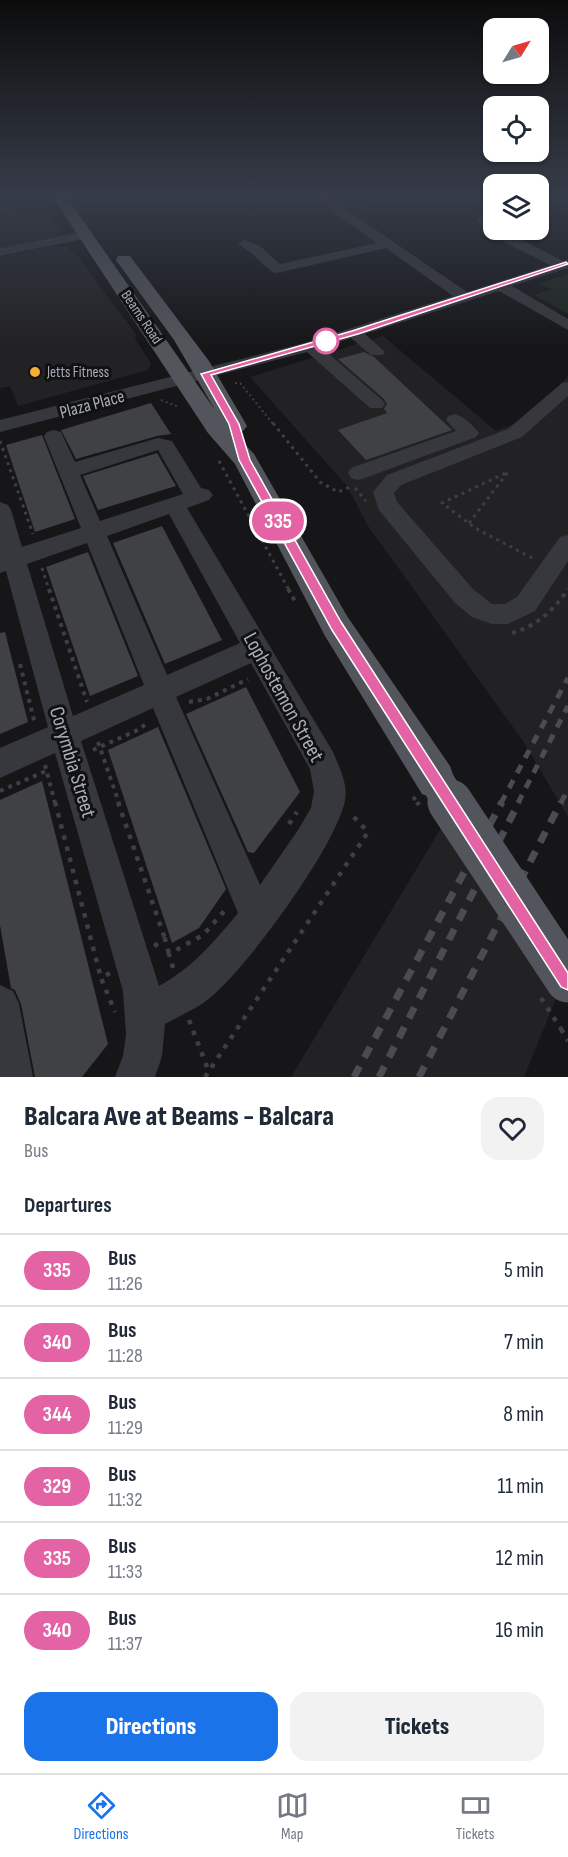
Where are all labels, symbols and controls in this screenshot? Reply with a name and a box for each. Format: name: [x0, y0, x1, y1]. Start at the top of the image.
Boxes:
north arrow: [483, 18, 549, 84]
map controls: [483, 18, 549, 240]
button: locate: [483, 96, 549, 162]
button: layers: [483, 174, 549, 240]
street label: Beams Road: [117, 287, 166, 348]
unlabelled marker: [313, 328, 339, 354]
place label: Jetts Fitness: [46, 363, 109, 382]
marker: Jetts Fitness: [28, 365, 42, 379]
street label: Plaza Place: [57, 386, 127, 423]
line badge: 335: [244, 502, 312, 540]
text: 335: [264, 509, 292, 534]
street label: Lophostemon Street: [238, 628, 329, 766]
street label: Corymbia Street: [44, 704, 101, 821]
button: heart: [481, 1097, 544, 1160]
text: Balcara Ave at Beams - Balcara: [24, 1100, 334, 1133]
text: Bus: [24, 1139, 48, 1163]
text: Departures: [24, 1192, 112, 1219]
text: Bus: [108, 1245, 137, 1272]
text: 5 min: [504, 1257, 544, 1284]
text: 335: [43, 1258, 71, 1283]
text: 11:26: [108, 1272, 143, 1296]
text: Bus: [108, 1317, 137, 1344]
text: 7 min: [504, 1329, 544, 1356]
text: 340: [42, 1330, 72, 1355]
text: 11:28: [108, 1344, 143, 1368]
text: Bus: [108, 1389, 137, 1416]
text: 8 min: [503, 1401, 544, 1428]
text: 344: [42, 1402, 72, 1427]
text: 11:29: [108, 1416, 143, 1440]
text: Bus: [108, 1461, 137, 1488]
text: 11 min: [497, 1473, 544, 1500]
text: 329: [43, 1474, 71, 1499]
text: 11:32: [108, 1488, 142, 1512]
text: Bus: [108, 1533, 137, 1560]
text: 12 min: [496, 1545, 544, 1572]
text: 335: [43, 1546, 71, 1571]
text: 11:33: [108, 1560, 143, 1584]
text: Bus: [108, 1605, 137, 1632]
text: 16 min: [496, 1617, 544, 1644]
text: 340: [42, 1618, 72, 1643]
text: 11:37: [108, 1632, 142, 1656]
button: Directions: [24, 1692, 278, 1761]
button: Tickets: [290, 1692, 544, 1761]
tab: Directions: [74, 1789, 129, 1844]
tab: Map: [276, 1789, 309, 1844]
tab: Tickets: [456, 1789, 494, 1844]

